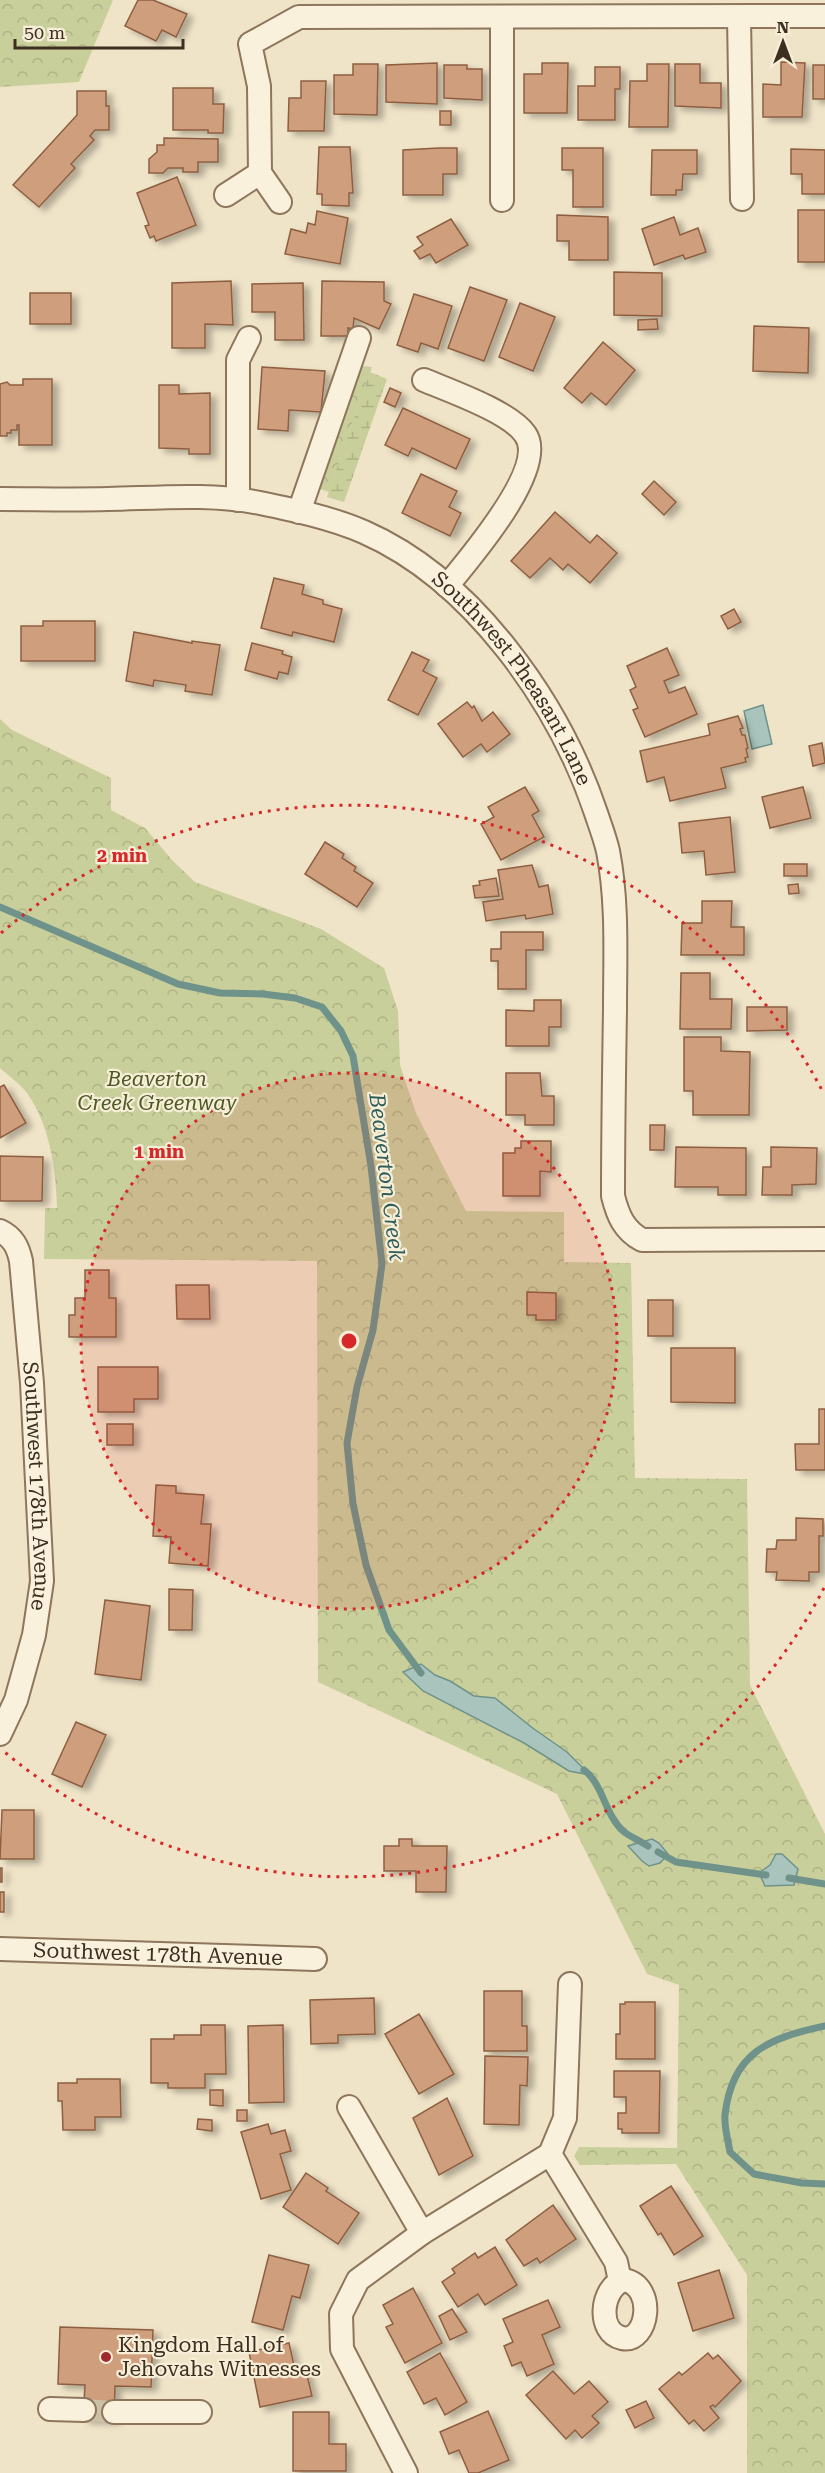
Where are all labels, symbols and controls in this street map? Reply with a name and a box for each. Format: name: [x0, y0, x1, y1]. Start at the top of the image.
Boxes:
scale bar: [15, 12, 183, 50]
north arrow: [753, 12, 813, 72]
text: N: [777, 18, 789, 37]
text: 50 m: [24, 22, 65, 43]
street label: Southwest Pheasant Lane: [427, 566, 596, 789]
text: 2 min: [97, 845, 147, 866]
park label: Beaverton Creek Greenway: [78, 1067, 237, 1115]
water label: Beaverton Creek: [364, 1091, 410, 1262]
text: 1 min: [134, 1141, 184, 1162]
centre of rings: [339, 1331, 359, 1351]
street label: Southwest 178th Avenue: [18, 1361, 54, 1612]
street label: Southwest 178th Avenue: [33, 1938, 283, 1970]
place label: Kingdom Hall of Jehovahs Witnesses: [118, 2333, 321, 2381]
marker: Kingdom Hall of Jehovahs Witnesses: [99, 2350, 113, 2364]

